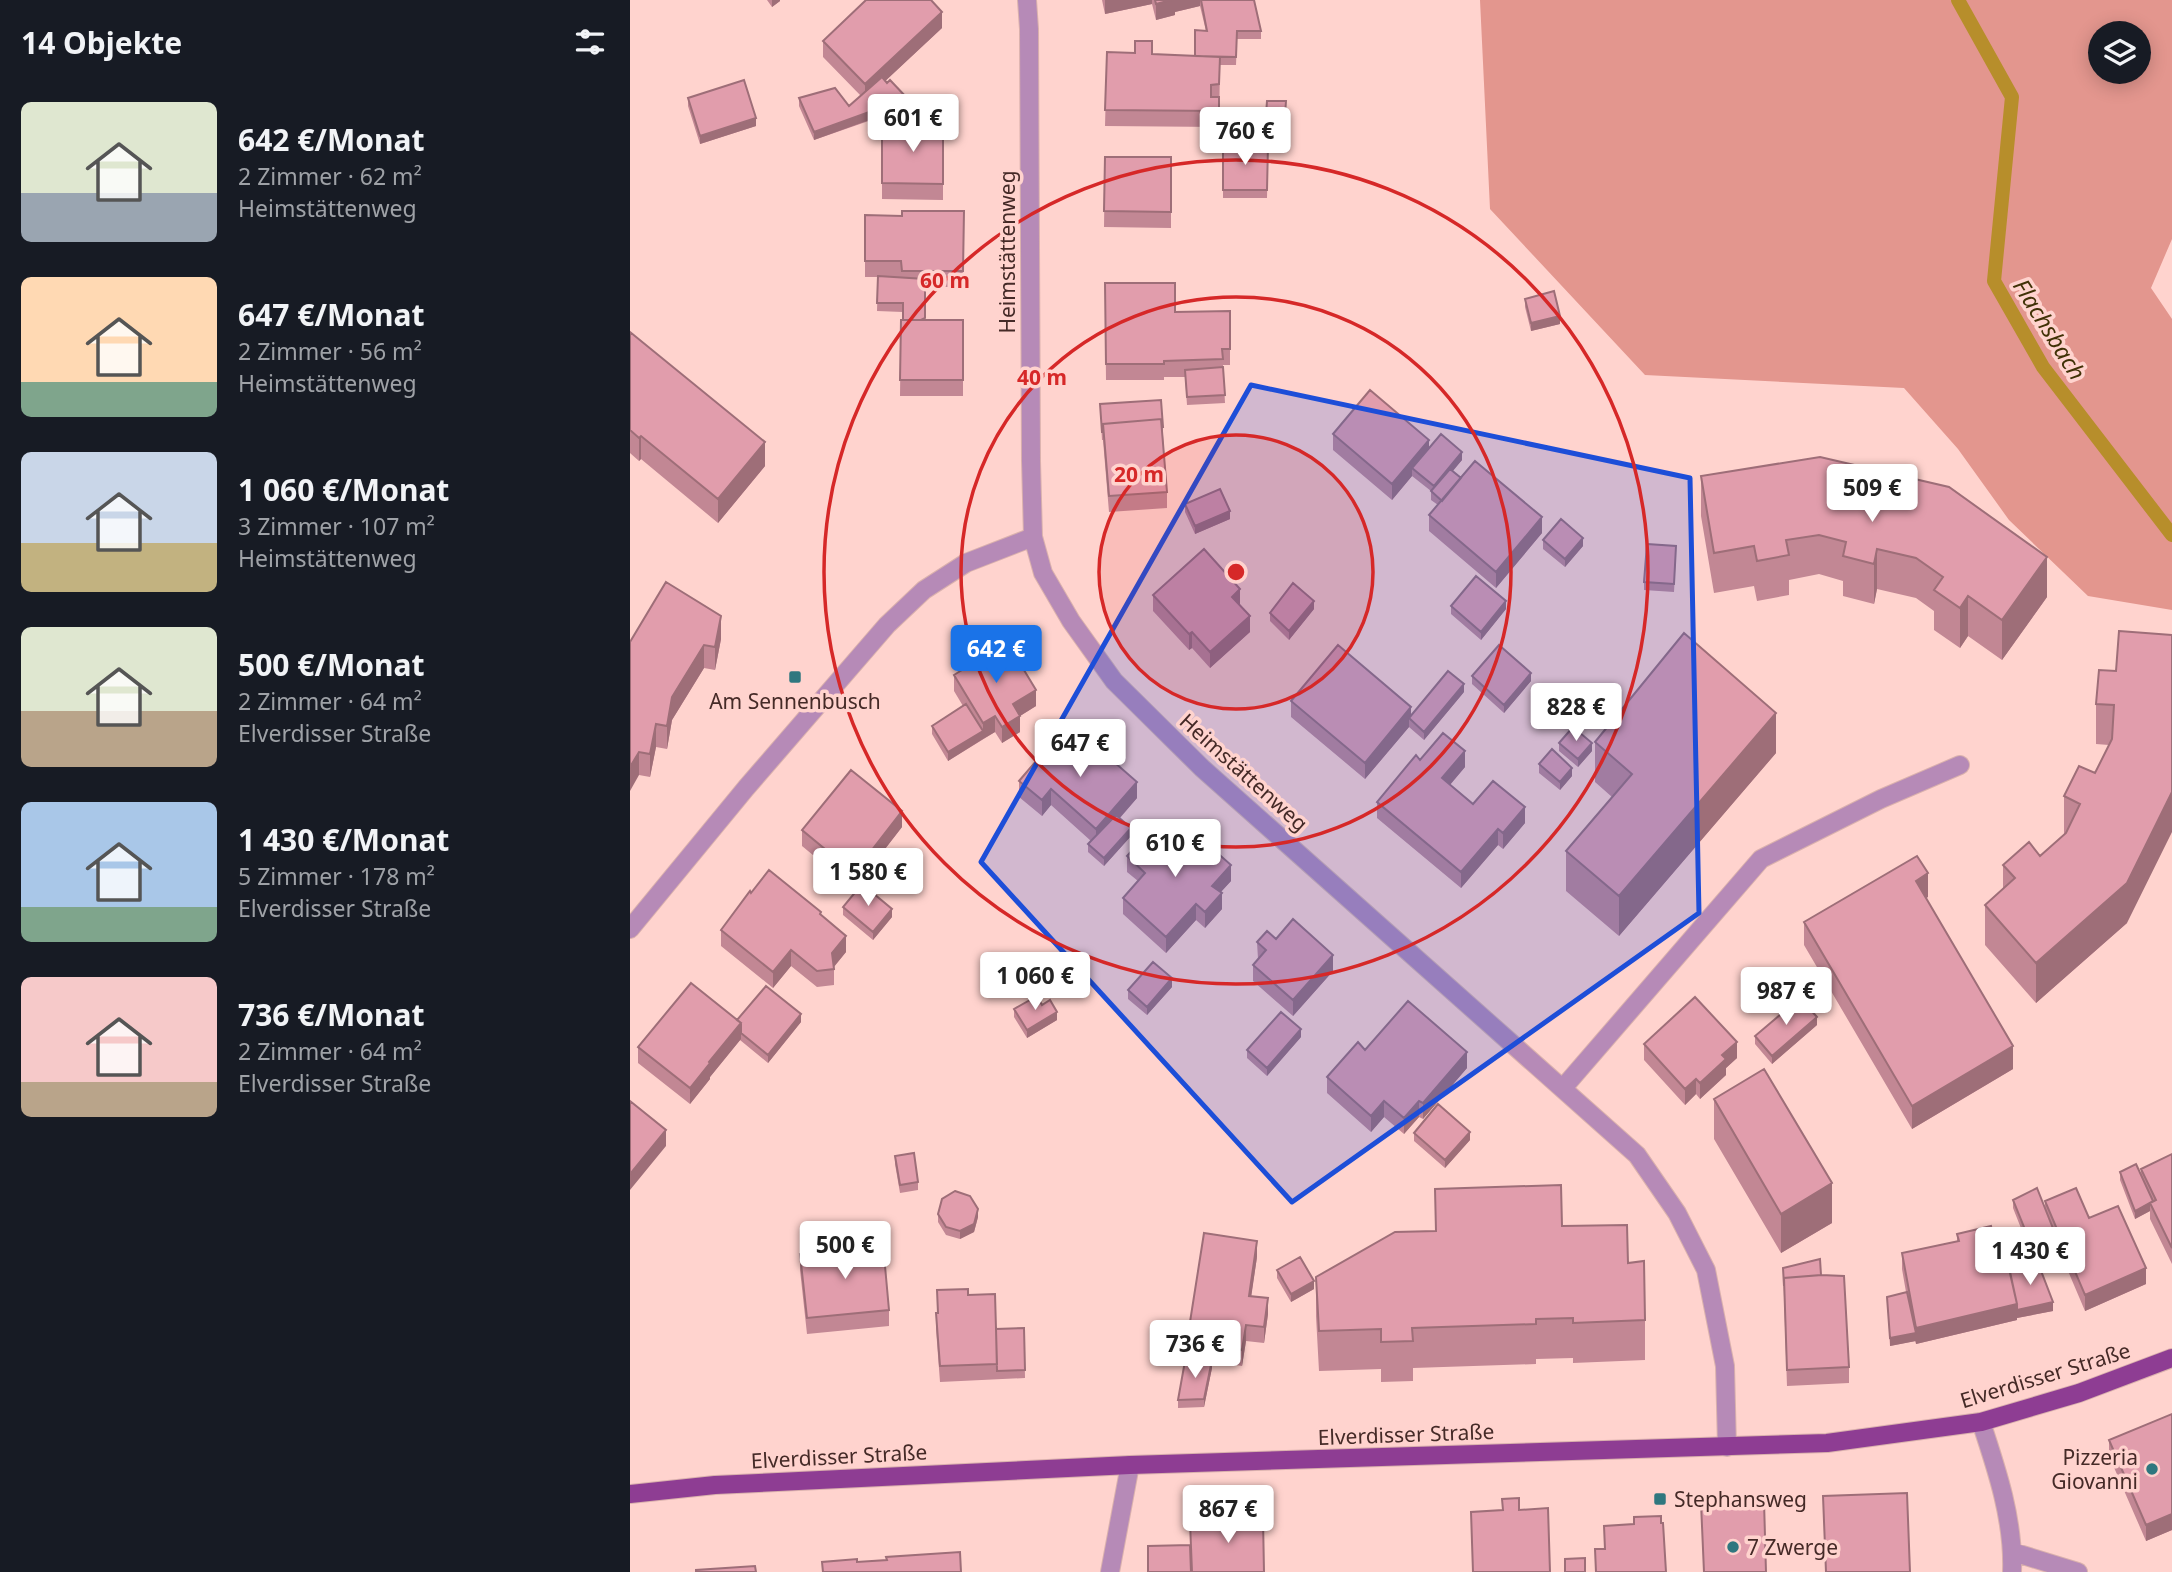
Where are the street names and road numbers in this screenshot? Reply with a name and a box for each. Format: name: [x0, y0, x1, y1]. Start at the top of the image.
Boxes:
street label: Heimstättenweg: [993, 170, 1021, 334]
street label: Heimstättenweg: [1174, 707, 1314, 837]
street label: Elverdisser Straße: [1956, 1336, 2134, 1414]
street label: Elverdisser Straße: [1317, 1417, 1495, 1451]
street label: Elverdisser Straße: [750, 1437, 928, 1475]

